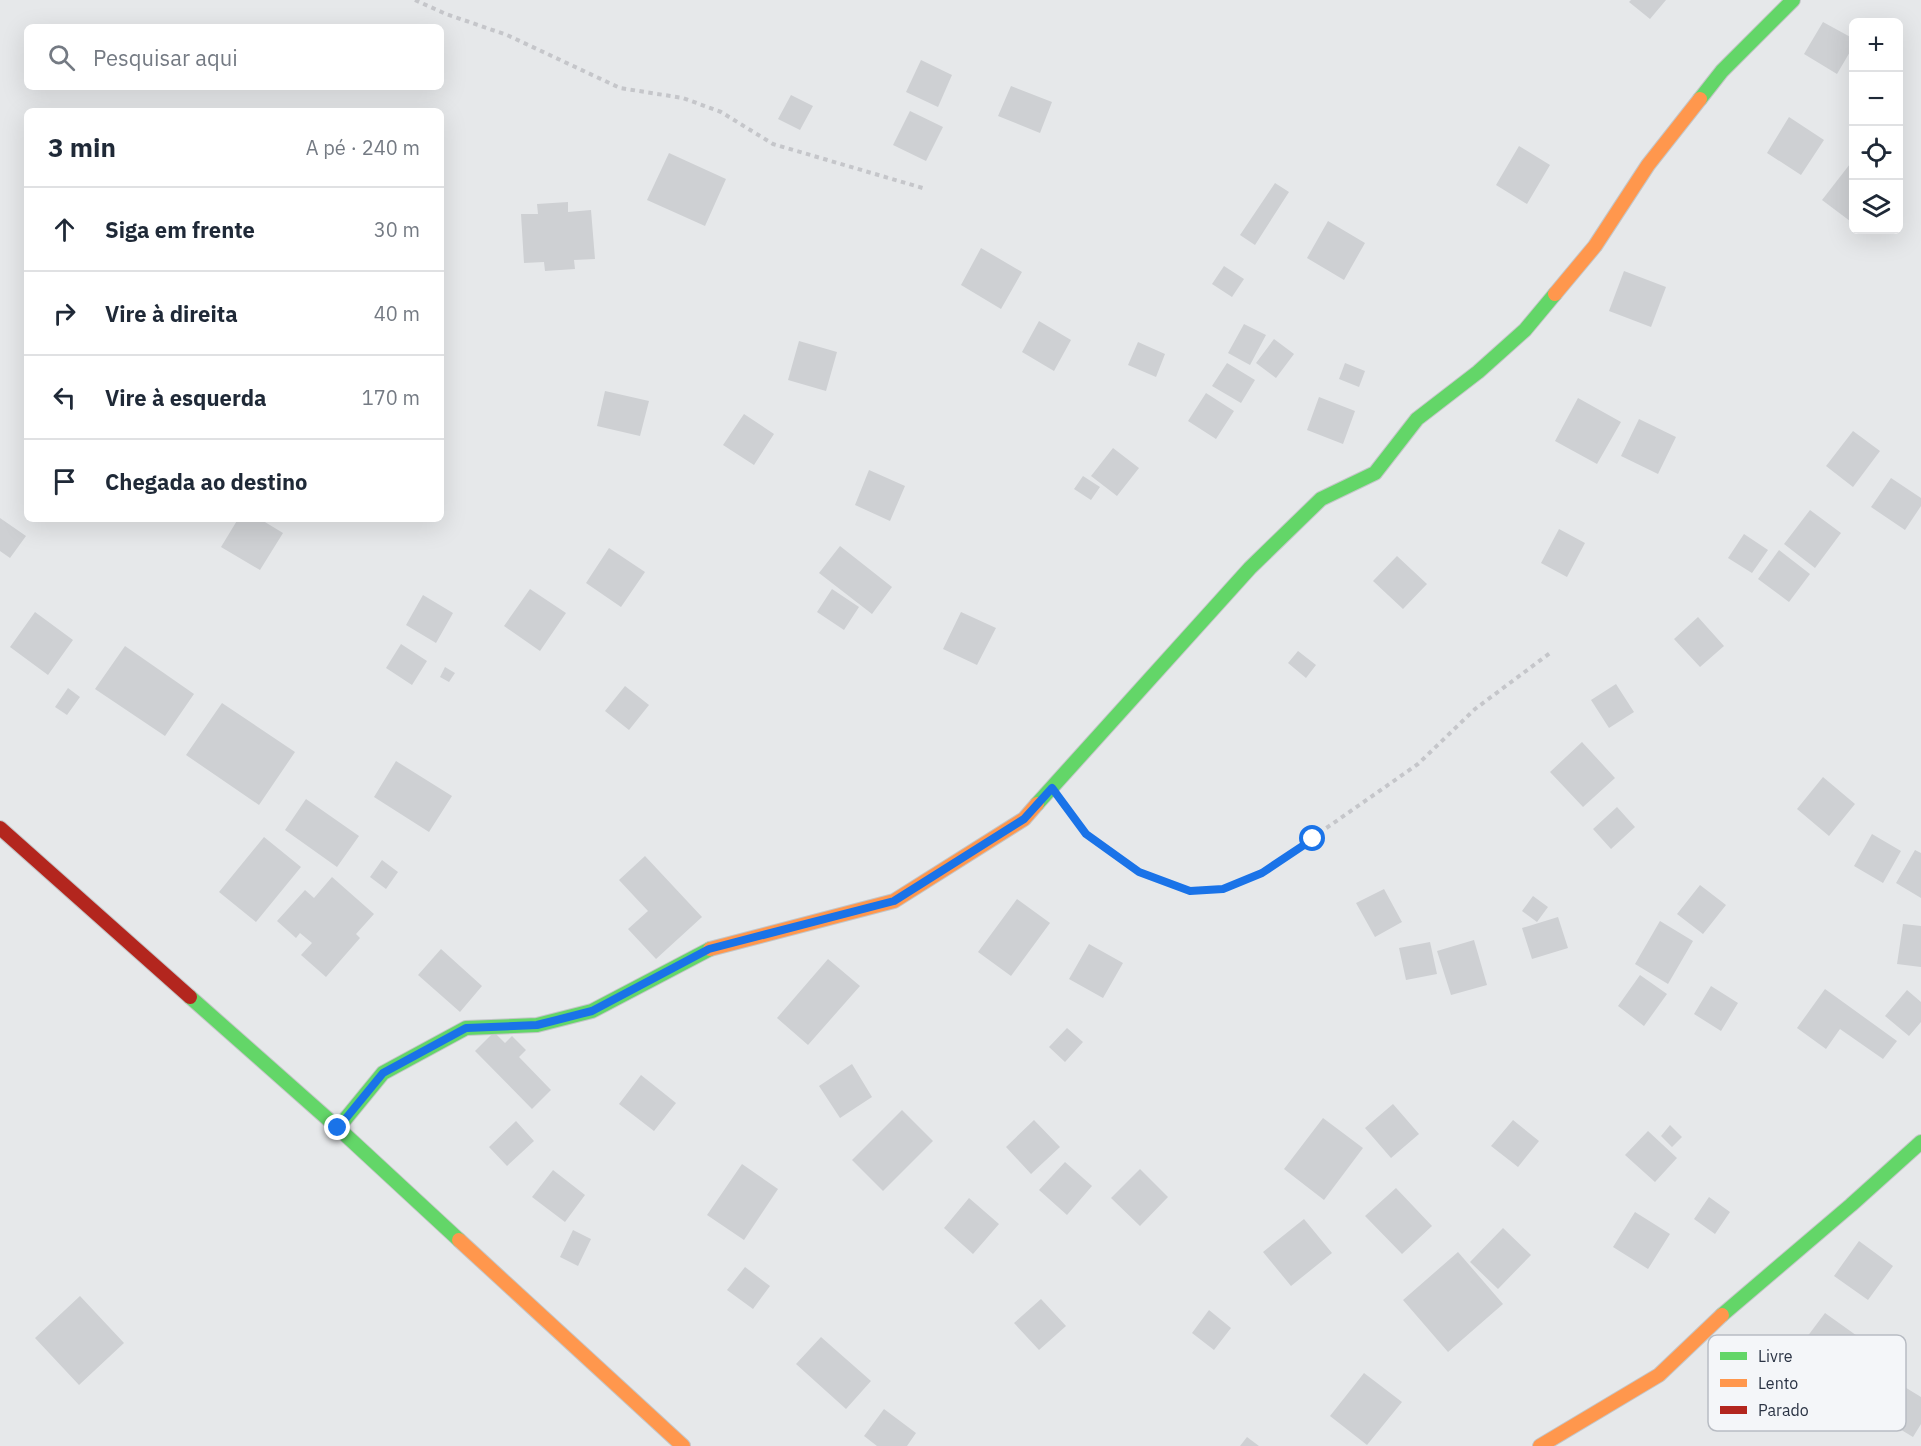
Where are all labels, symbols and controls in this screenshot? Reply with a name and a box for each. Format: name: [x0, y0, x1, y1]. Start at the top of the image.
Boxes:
map controls: [1849, 18, 1903, 234]
button: +: [1849, 18, 1903, 72]
search box: [24, 24, 444, 90]
icon: search: [45, 41, 78, 74]
text: Pesquisar aqui: [93, 43, 238, 72]
button: −: [1849, 72, 1903, 126]
button: locate: [1849, 126, 1903, 180]
text: 3 min: [48, 130, 116, 164]
text: A pé · 240 m: [306, 134, 420, 161]
button: layers: [1849, 180, 1903, 234]
icon: ahead: [48, 213, 81, 246]
text: Siga em frente: [105, 215, 255, 244]
text: 30 m: [374, 216, 420, 243]
icon: right: [48, 297, 81, 330]
text: Vire à direita: [105, 299, 238, 328]
text: 40 m: [374, 300, 420, 327]
icon: left: [48, 381, 81, 414]
text: Vire à esquerda: [105, 383, 267, 412]
text: 170 m: [362, 384, 420, 411]
icon: arrive: [48, 465, 81, 498]
text: Chegada ao destino: [105, 467, 308, 496]
route start: [1299, 825, 1325, 851]
route end: [324, 1114, 350, 1140]
legend: [1708, 1335, 1906, 1431]
text: Livre: [1758, 1346, 1793, 1366]
text: Lento: [1758, 1373, 1798, 1393]
text: Parado: [1758, 1400, 1809, 1420]

